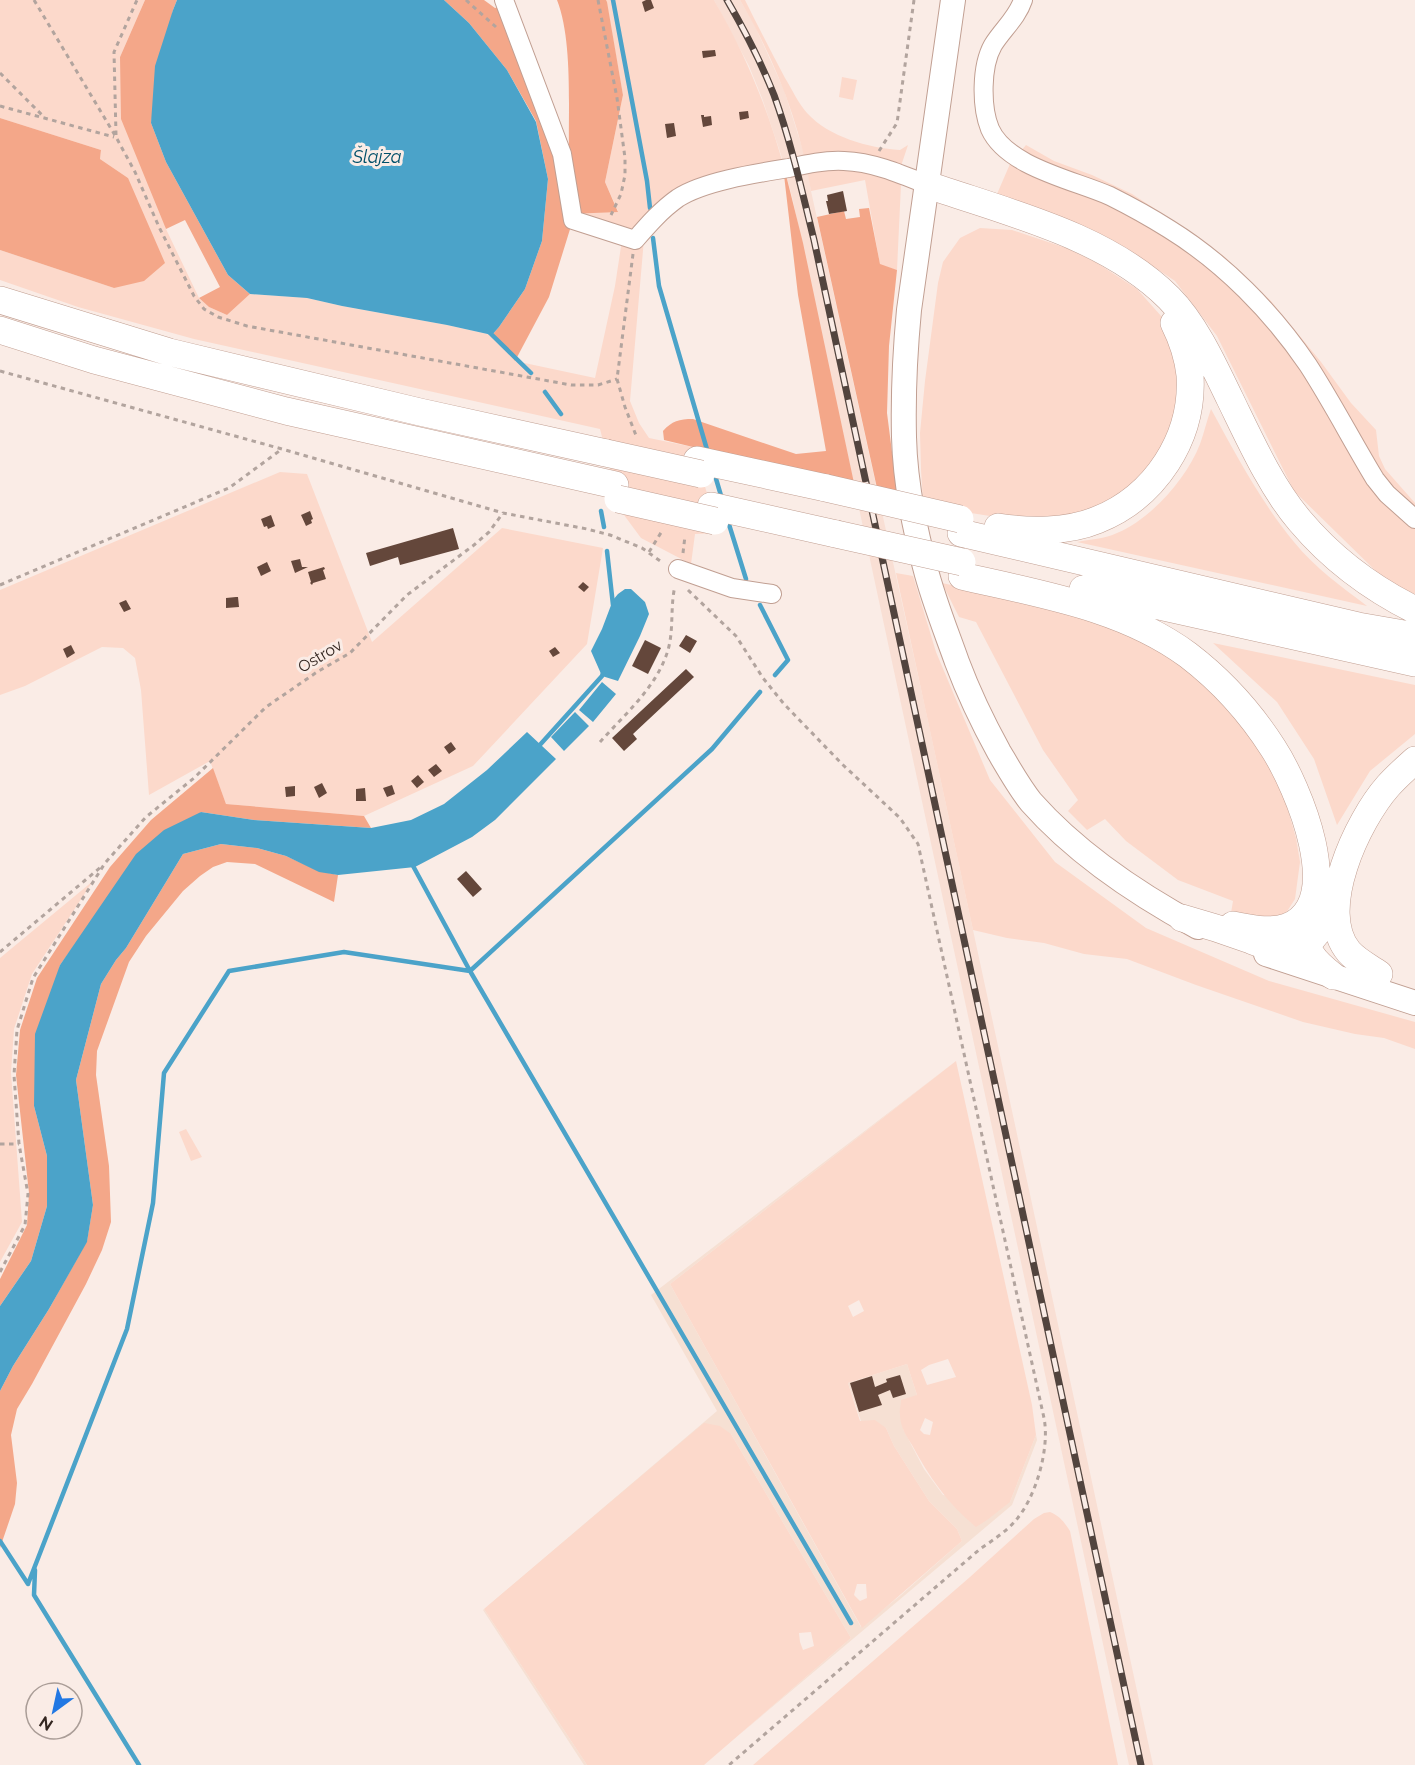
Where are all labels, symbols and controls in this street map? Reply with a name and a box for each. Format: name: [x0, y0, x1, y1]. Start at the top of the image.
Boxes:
water label: Šlajza: [352, 145, 402, 167]
street label: Ostrov: [294, 635, 346, 677]
north arrow: [24, 1681, 84, 1741]
text: N: [36, 1712, 56, 1734]

